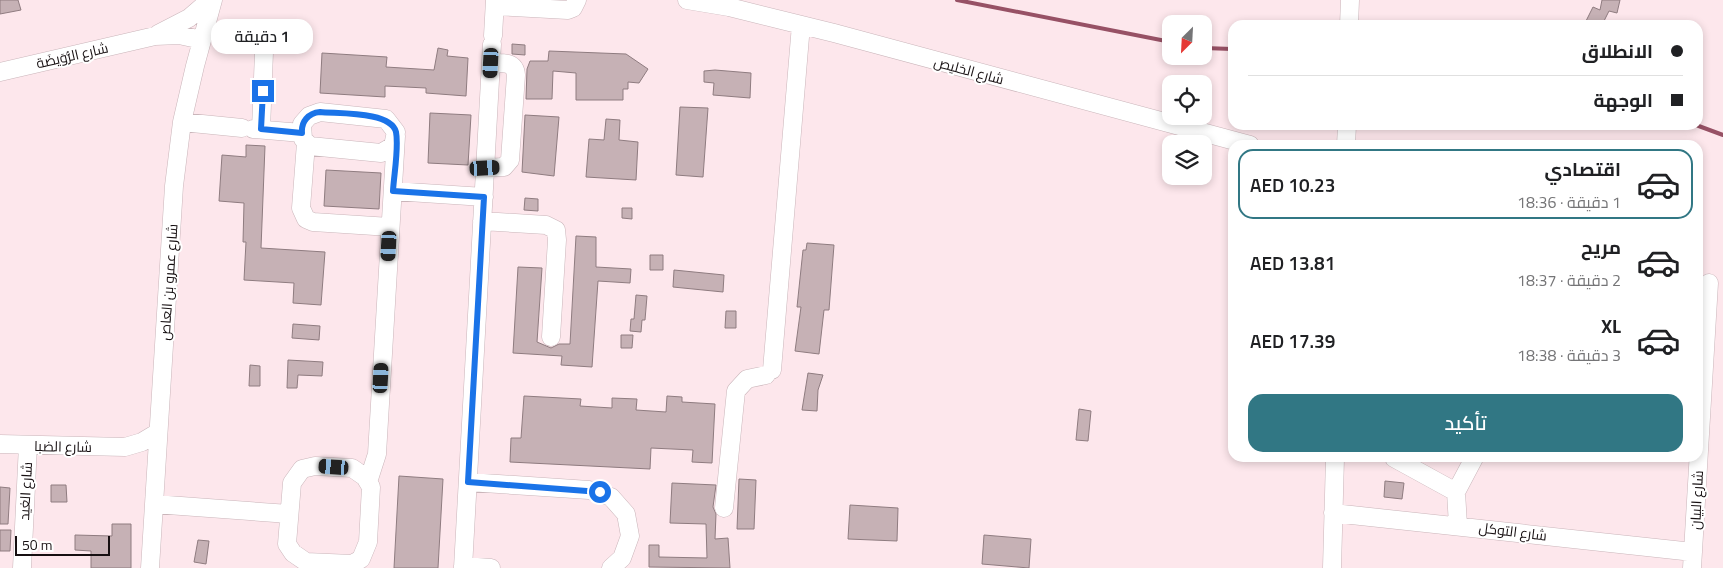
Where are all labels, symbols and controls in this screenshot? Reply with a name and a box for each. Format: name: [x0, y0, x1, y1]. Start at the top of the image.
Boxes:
north arrow: [1162, 15, 1212, 65]
map controls: [1162, 15, 1212, 185]
callout: 1 دقيقة: [212, 18, 314, 54]
text: 1 دقيقة: [234, 24, 290, 48]
text: الانطلاق: [1582, 36, 1653, 65]
street label: شارع الرُّوَيضَة: [34, 37, 110, 73]
car: [482, 48, 499, 78]
street label: شارع الخليص: [932, 51, 1006, 89]
button: locate: [1162, 75, 1212, 125]
route end: [252, 80, 274, 102]
text: الوجهة: [1593, 85, 1653, 114]
button: layers: [1162, 135, 1212, 185]
text: اقتصادي: [1545, 154, 1621, 183]
car: [469, 160, 500, 176]
icon: car: [1636, 162, 1681, 207]
text: AED 10.23: [1250, 170, 1335, 199]
text: 1 دقيقة · 18:36: [1517, 190, 1621, 214]
street label: شارع عمرو بن العاص: [153, 223, 183, 341]
car: [380, 231, 397, 261]
text: مريح: [1581, 232, 1621, 261]
icon: car: [1636, 240, 1681, 285]
text: AED 13.81: [1250, 248, 1335, 277]
text: 2 دقيقة · 18:37: [1517, 268, 1621, 292]
text: XL: [1601, 311, 1621, 340]
icon: car: [1636, 318, 1681, 363]
text: AED 17.39: [1250, 326, 1335, 355]
text: 3 دقيقة · 18:38: [1517, 343, 1621, 367]
car: [372, 363, 389, 393]
button: تأكيد: [1248, 394, 1683, 452]
street label: شارع الضبا: [34, 435, 92, 457]
car: [318, 458, 349, 476]
street label: شارع الغيد: [13, 461, 37, 521]
street label: شارع البيان: [1684, 470, 1708, 530]
route start: [589, 481, 611, 503]
street label: شارع التوكل: [1478, 516, 1548, 546]
scale bar: [15, 533, 110, 556]
text: 50 m: [22, 534, 52, 555]

